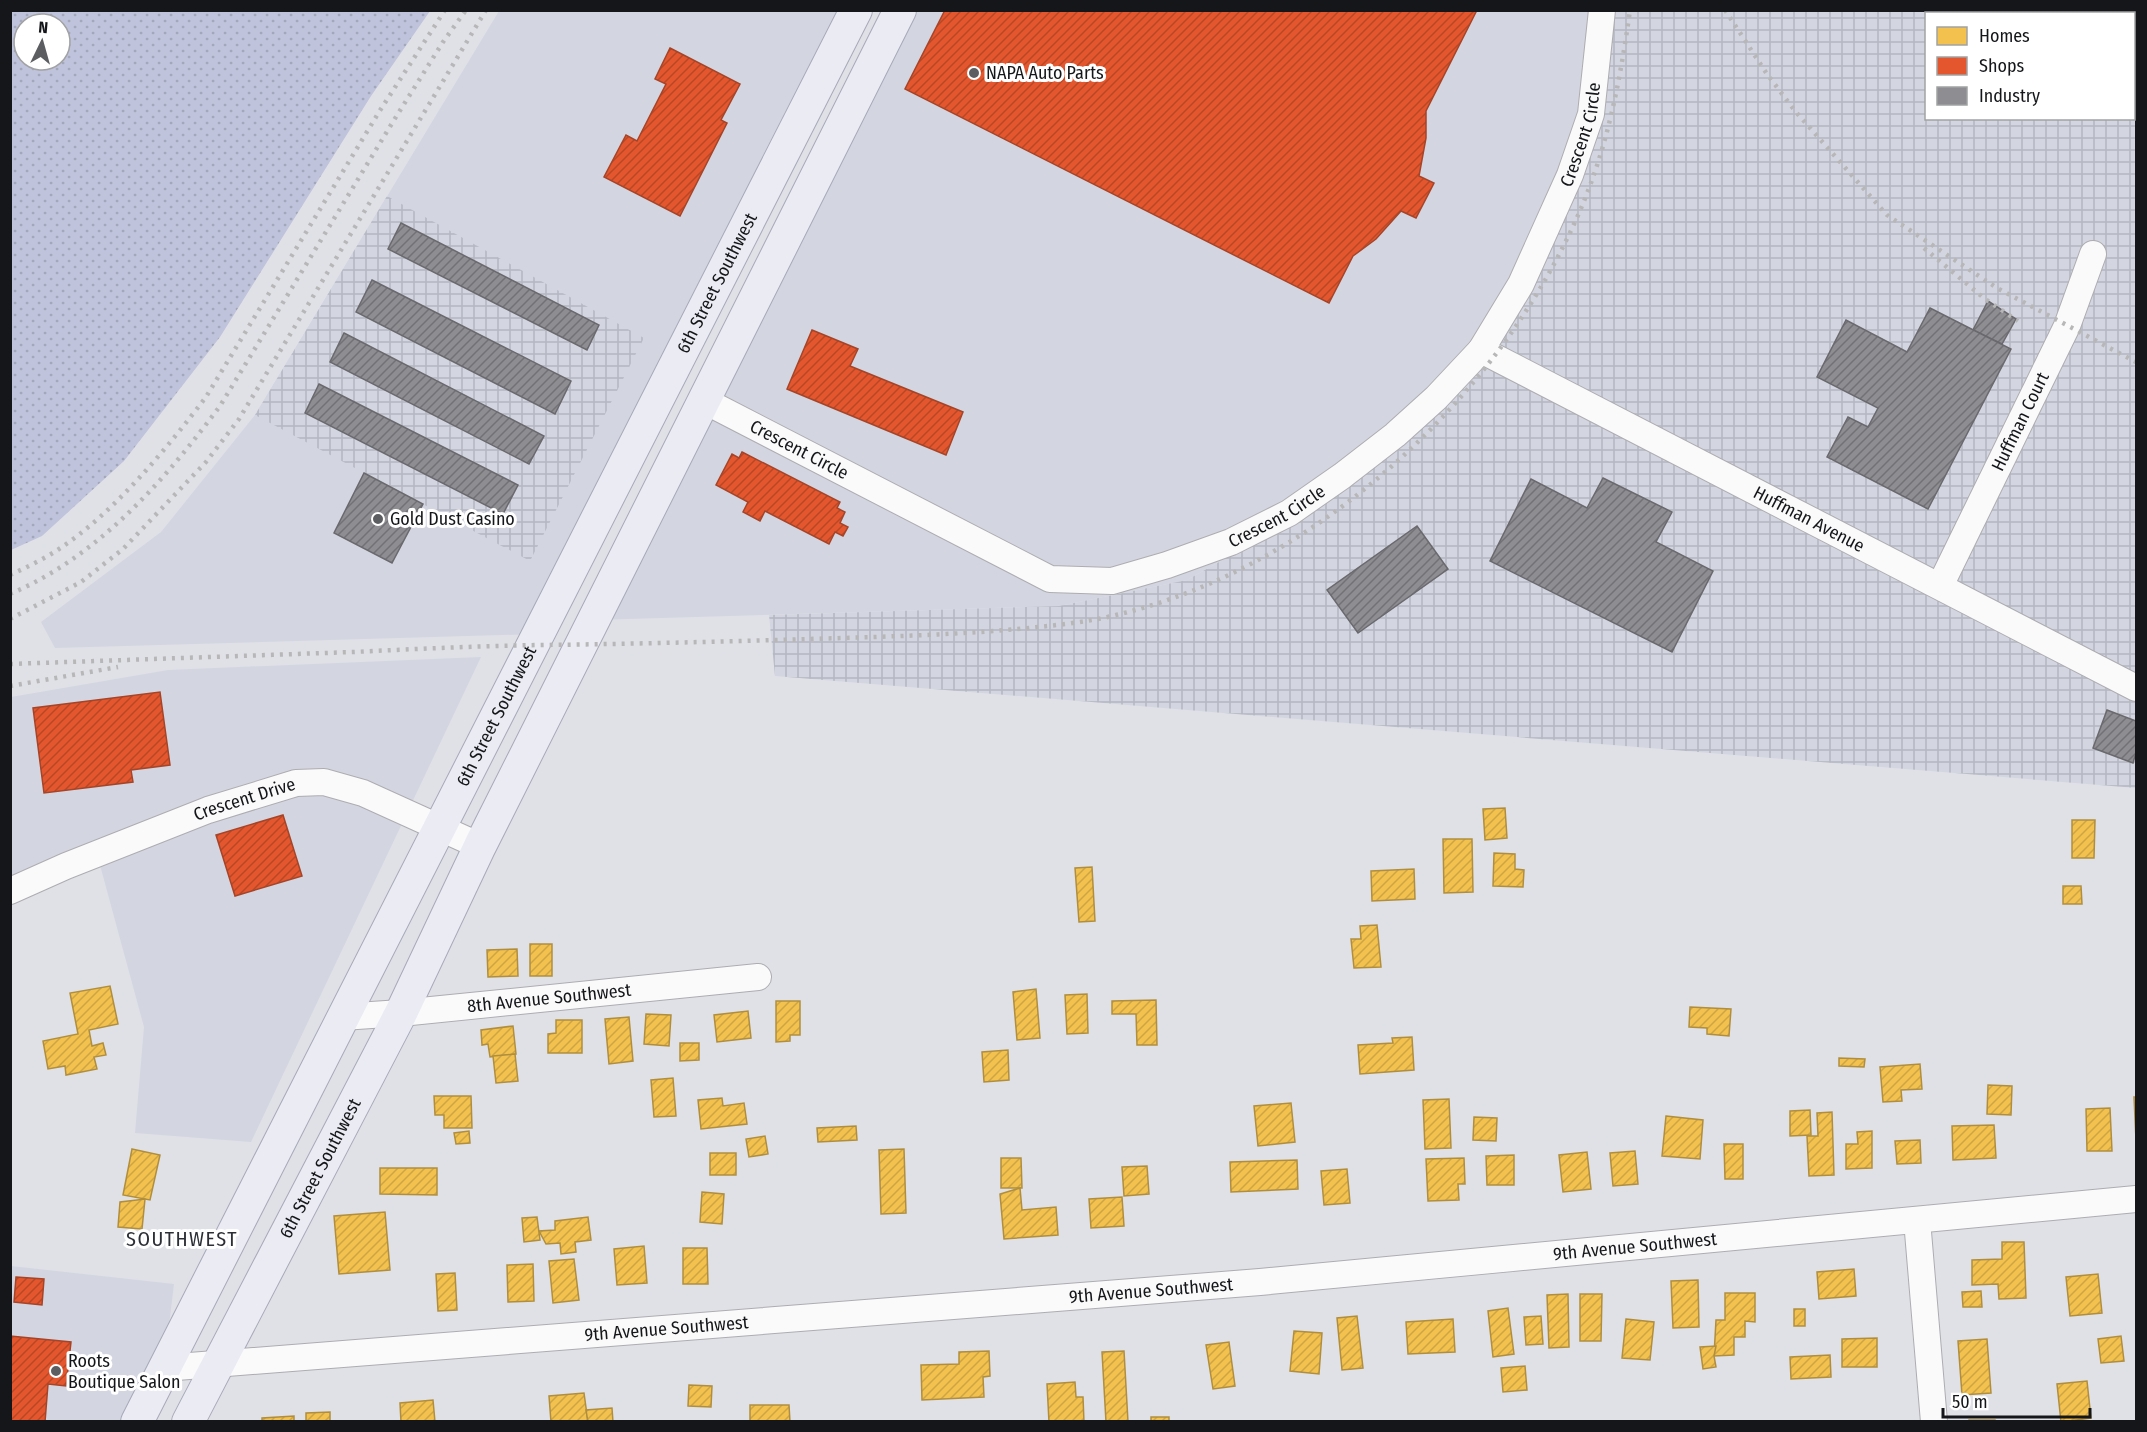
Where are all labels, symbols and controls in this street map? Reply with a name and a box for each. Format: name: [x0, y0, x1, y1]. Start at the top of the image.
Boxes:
north arrow: [12, 12, 72, 72]
legend: [1925, 12, 2135, 120]
text: N: [38, 18, 49, 37]
text: Homes: [1979, 25, 2030, 47]
text: Shops: [1979, 55, 2024, 77]
place label: NAPA Auto Parts: [986, 62, 1104, 84]
marker: NAPA Auto Parts: [967, 66, 981, 80]
street label: Crescent Circle: [1555, 81, 1605, 190]
text: Industry: [1979, 85, 2040, 107]
street label: 6th Street Southwest: [672, 209, 762, 357]
street label: Huffman Court: [1987, 368, 2054, 475]
street label: Crescent Circle: [746, 415, 852, 484]
street label: Crescent Circle: [1225, 480, 1329, 553]
street label: Huffman Avenue: [1750, 481, 1868, 557]
place label: Gold Dust Casino: [390, 508, 515, 530]
marker: Gold Dust Casino: [371, 512, 385, 526]
street label: 6th Street Southwest: [452, 642, 541, 790]
street label: Crescent Drive: [190, 773, 298, 826]
street label: 8th Avenue Southwest: [466, 979, 632, 1017]
street label: 6th Street Southwest: [275, 1095, 366, 1242]
district label: SOUTHWEST: [126, 1227, 238, 1251]
street label: 9th Avenue Southwest: [1552, 1228, 1718, 1265]
street label: 9th Avenue Southwest: [1068, 1273, 1234, 1308]
street label: 9th Avenue Southwest: [584, 1311, 749, 1346]
place label: Roots Boutique Salon: [68, 1350, 181, 1393]
marker: Roots Boutique Salon: [49, 1364, 63, 1378]
scale bar: [1943, 1381, 2090, 1419]
text: 50 m: [1952, 1391, 1988, 1413]

